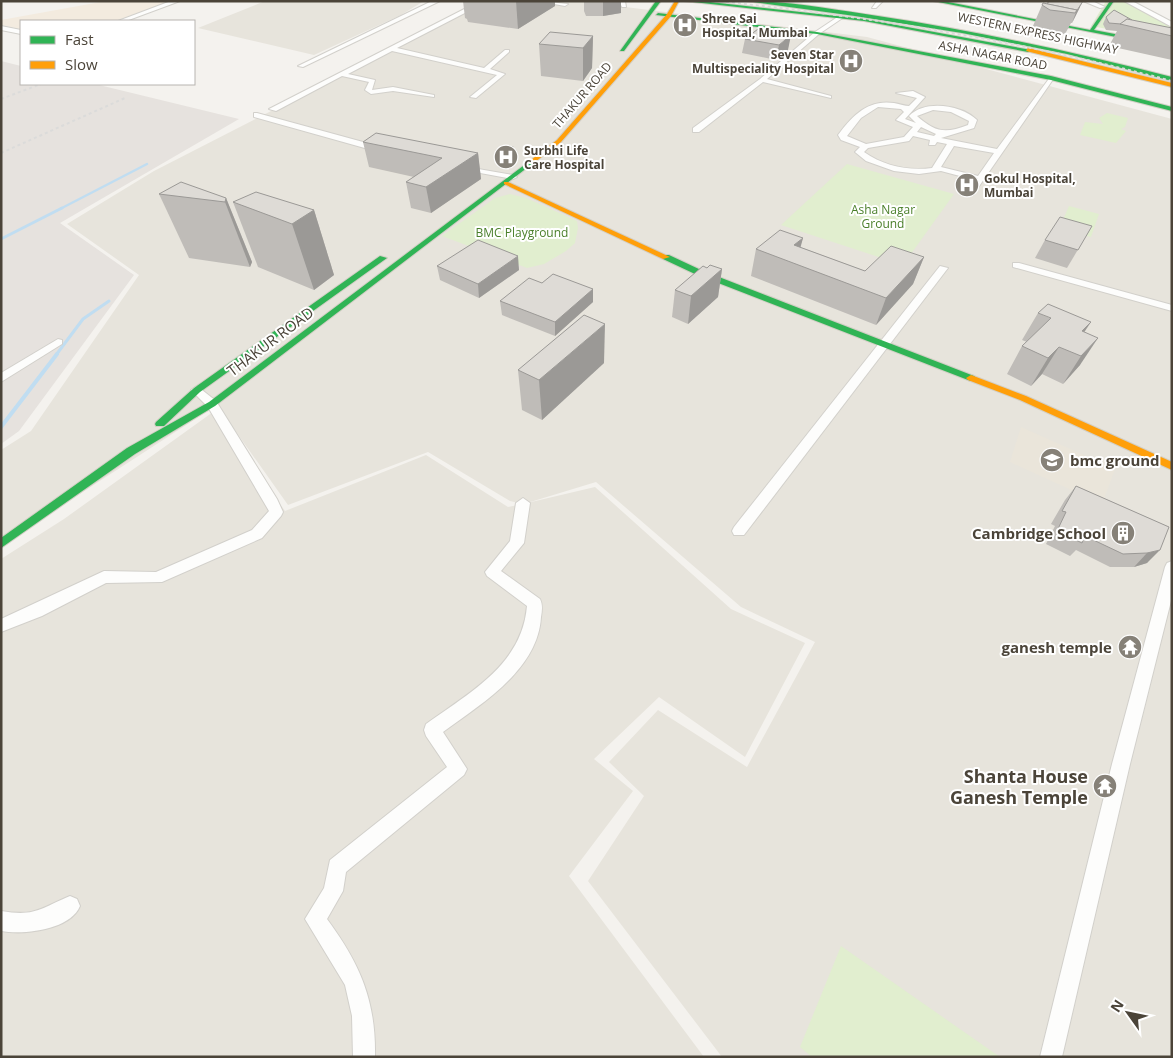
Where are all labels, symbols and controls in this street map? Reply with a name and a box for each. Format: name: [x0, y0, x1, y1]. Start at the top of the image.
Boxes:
street label: WESTERN EXPRESS HIGHWAY: [956, 8, 1120, 58]
place label: Shree Sai Hospital, Mumbai: [702, 10, 808, 41]
hospital icon: Shree Sai Hospital, Mumbai: [672, 12, 698, 38]
legend: [20, 20, 195, 85]
text: Fast: [65, 29, 94, 49]
street label: ASHA NAGAR ROAD: [937, 36, 1049, 74]
place label: Seven Star Multispeciality Hospital: [692, 46, 835, 77]
hospital icon: Seven Star Multispeciality Hospital: [838, 48, 864, 74]
text: Slow: [65, 54, 98, 74]
street label: THAKUR ROAD: [548, 58, 616, 132]
place label: Surbhi Life Care Hospital: [524, 142, 605, 173]
hospital icon: Surbhi Life Care Hospital: [493, 144, 519, 170]
place label: Gokul Hospital, Mumbai: [984, 170, 1076, 201]
hospital icon: Gokul Hospital, Mumbai: [954, 172, 980, 198]
park label: Asha Nagar Ground: [851, 201, 915, 232]
park label: BMC Playground: [476, 224, 568, 241]
street label: THAKUR ROAD: [223, 302, 317, 380]
school or university icon: bmc ground: [1039, 447, 1065, 473]
place label: bmc ground: [1070, 450, 1160, 470]
building icon: Cambridge School: [1110, 520, 1136, 546]
place label: Cambridge School: [972, 523, 1106, 543]
temple icon: ganesh temple: [1117, 634, 1143, 660]
place label: ganesh temple: [1001, 637, 1112, 657]
place label: Shanta House Ganesh Temple: [950, 764, 1088, 809]
temple icon: Shanta House Ganesh Temple: [1092, 773, 1118, 799]
north arrow: [1103, 988, 1153, 1038]
text: N: [1106, 996, 1128, 1016]

